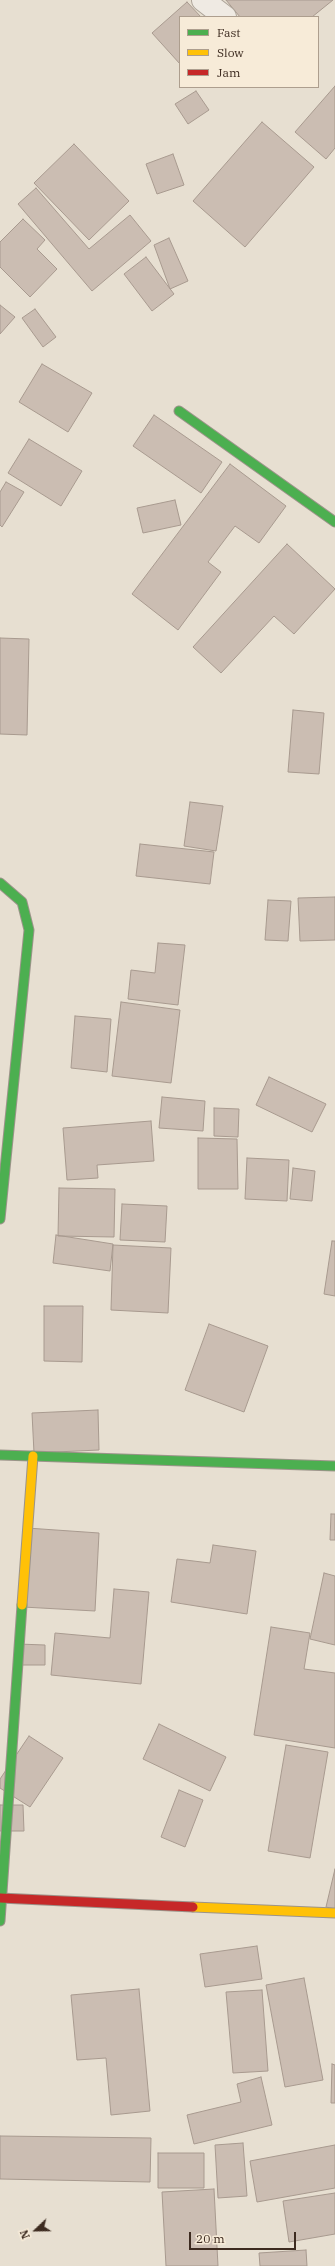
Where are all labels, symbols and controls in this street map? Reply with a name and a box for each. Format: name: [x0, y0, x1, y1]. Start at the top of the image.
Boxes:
legend: [179, 16, 319, 88]
text: Fast: [217, 25, 241, 40]
text: Slow: [217, 45, 244, 60]
text: Jam: [217, 65, 240, 80]
north arrow: [16, 2210, 56, 2250]
scale bar: [191, 2224, 298, 2250]
text: N: [17, 2228, 33, 2241]
text: 20 m: [196, 2231, 225, 2246]

